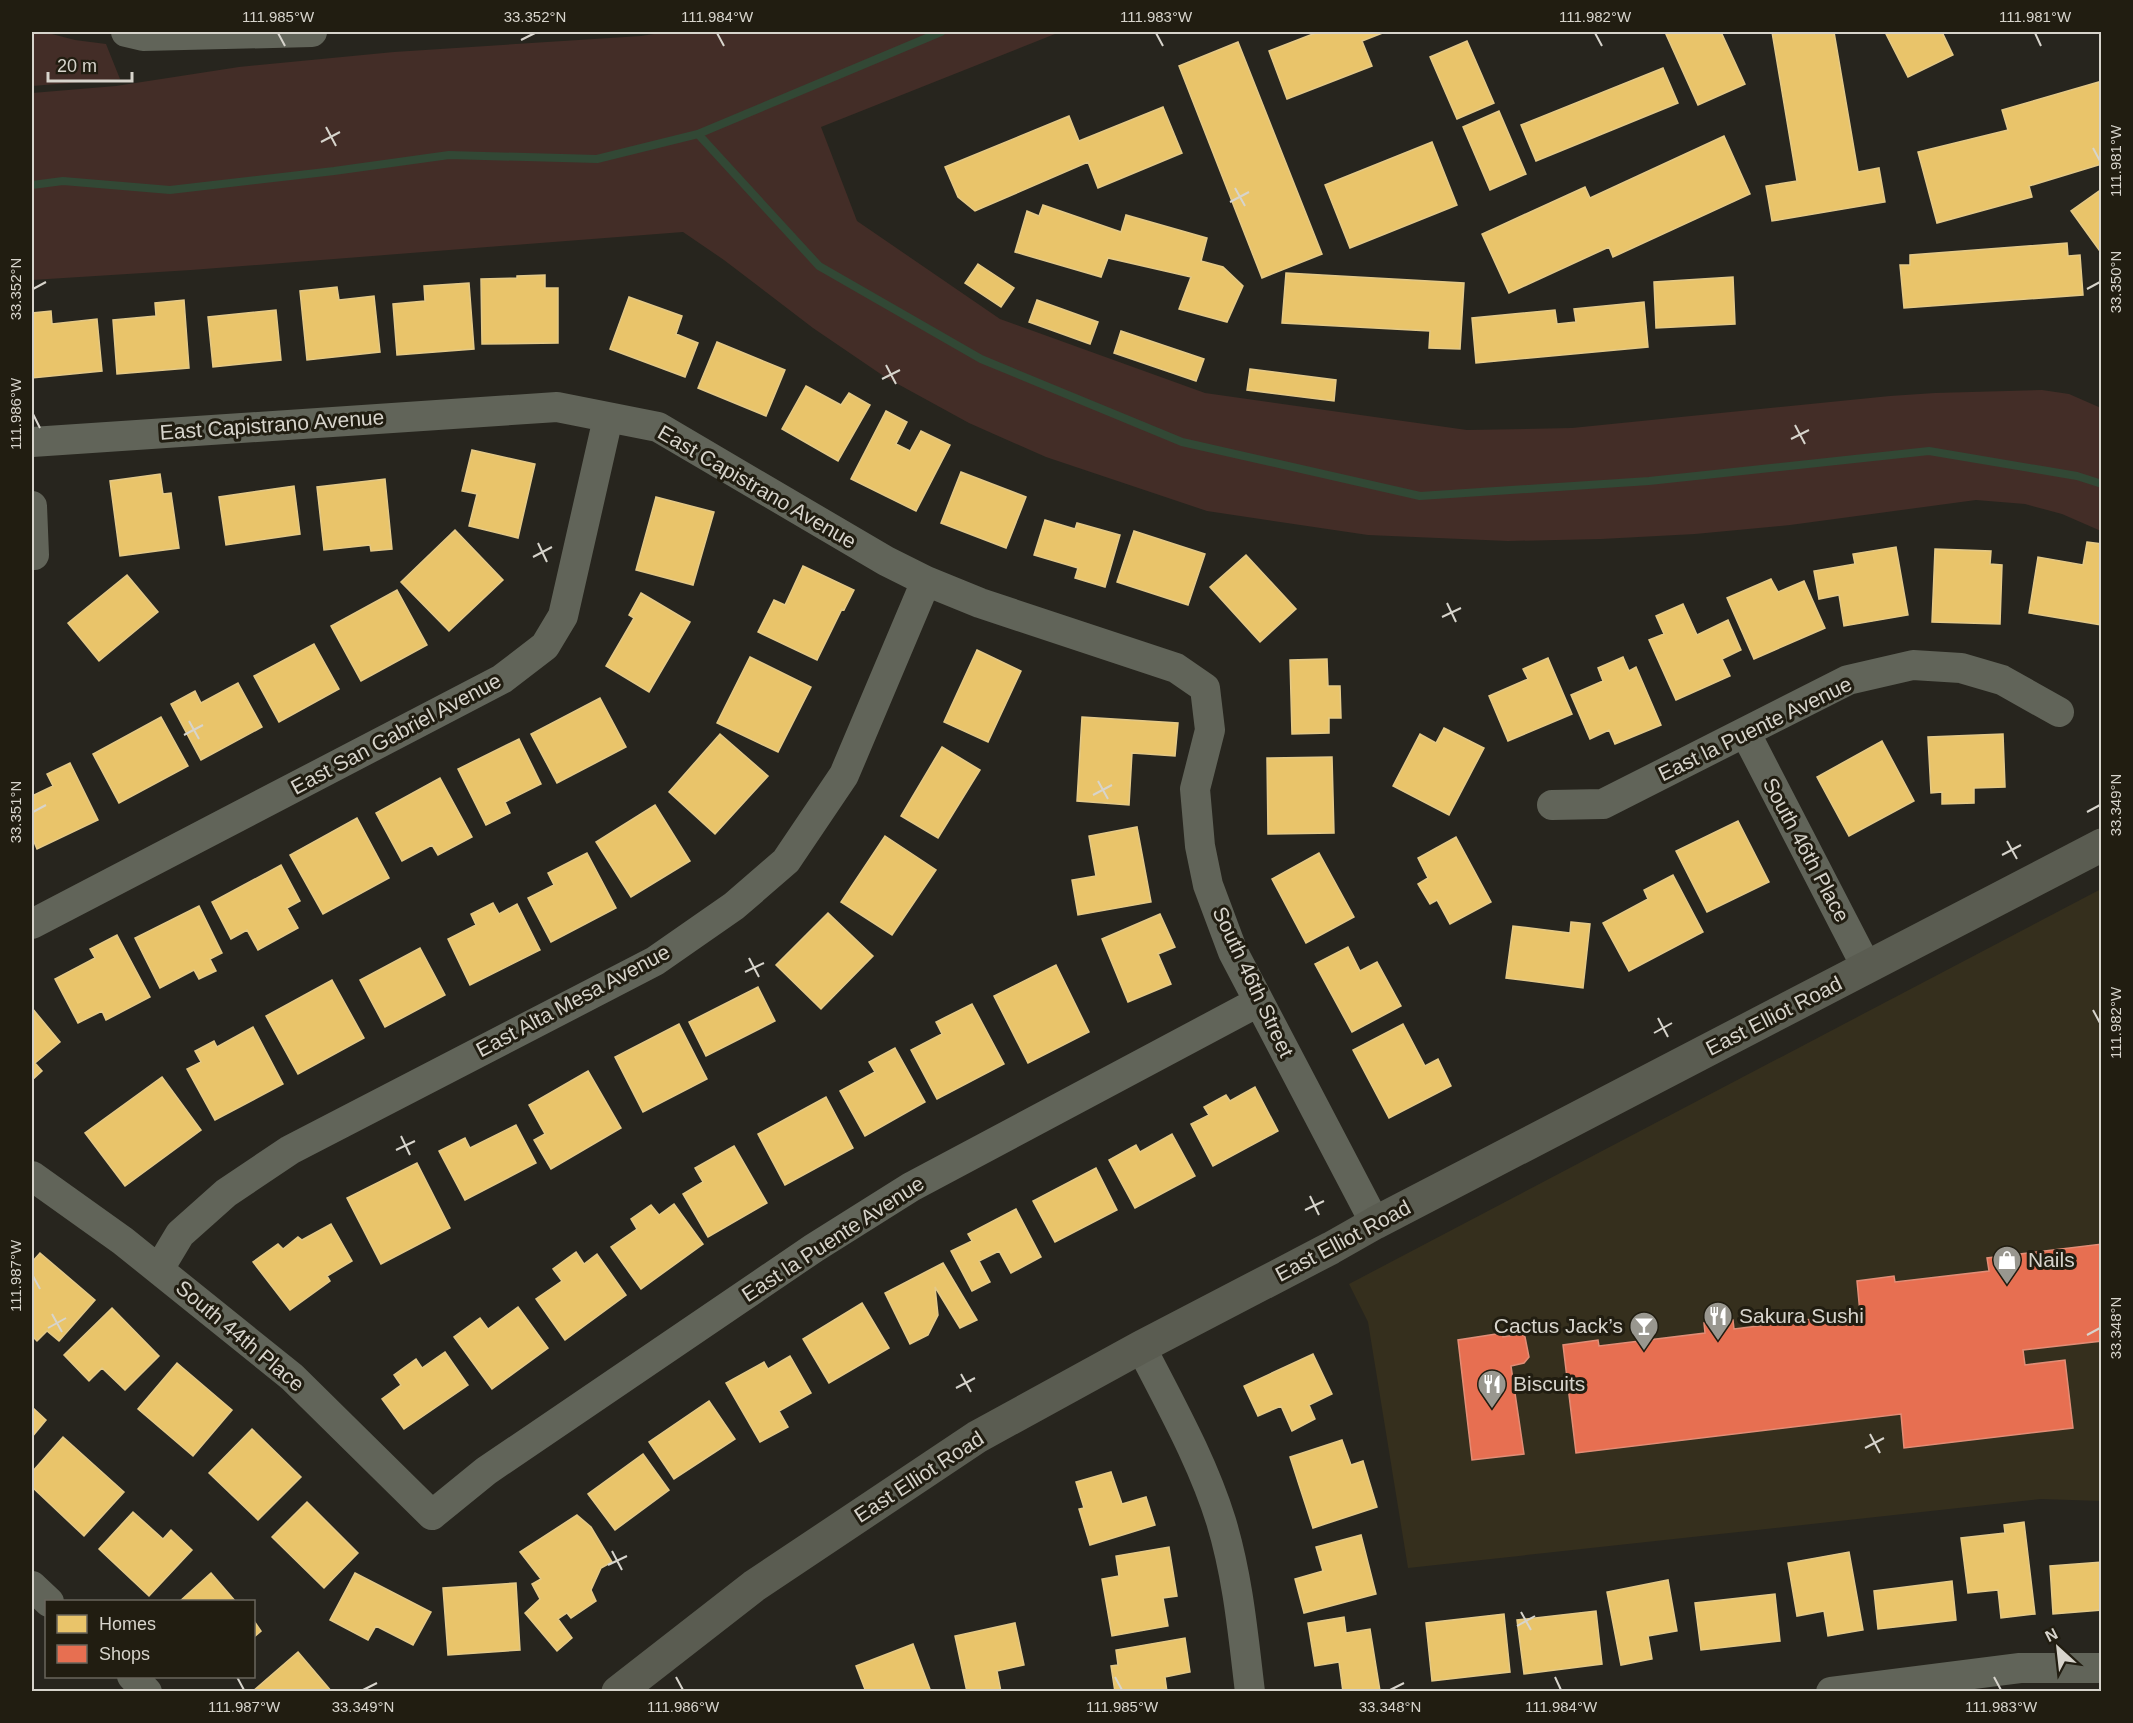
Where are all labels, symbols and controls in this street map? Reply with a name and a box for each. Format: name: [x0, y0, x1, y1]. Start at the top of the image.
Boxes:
text: 111.985°W: [242, 8, 315, 25]
text: 33.352°N: [504, 8, 566, 25]
text: 111.984°W: [681, 8, 754, 25]
text: 111.983°W: [1120, 8, 1193, 25]
text: 111.982°W: [1559, 8, 1632, 25]
text: 111.981°W: [1999, 8, 2072, 25]
scale bar: [48, 45, 132, 83]
text: 20 m: [57, 56, 97, 76]
text: 111.981°W: [2107, 124, 2124, 197]
text: 33.350°N: [2107, 251, 2124, 313]
text: 33.352°N: [7, 258, 24, 320]
text: 111.986°W: [7, 377, 24, 450]
street label: East Capistrano Avenue: [159, 405, 385, 444]
street label: East Capistrano Avenue: [654, 420, 860, 553]
street label: East San Gabriel Avenue: [287, 668, 505, 799]
street label: East la Puente Avenue: [1654, 672, 1855, 785]
street label: South 46th Place: [1759, 774, 1854, 926]
text: 33.349°N: [2107, 774, 2124, 836]
text: 33.351°N: [7, 781, 24, 843]
street label: South 46th Street: [1208, 903, 1298, 1061]
street label: East Alta Mesa Avenue: [472, 940, 673, 1061]
street label: East Elliot Road: [1702, 971, 1846, 1060]
text: 111.982°W: [2107, 986, 2124, 1059]
street label: East la Puente Avenue: [738, 1171, 928, 1306]
street label: East Elliot Road: [1271, 1195, 1414, 1286]
text: 111.987°W: [7, 1239, 24, 1312]
shop icon: Nails: [1991, 1244, 2023, 1286]
place label: Nails: [2028, 1248, 2075, 1271]
street label: South 44th Place: [172, 1275, 309, 1396]
text: 33.348°N: [2107, 1297, 2124, 1359]
restaurant icon: Sakura Sushi: [1702, 1300, 1734, 1342]
place label: Sakura Sushi: [1739, 1304, 1864, 1327]
bar icon: Cactus Jack’s: [1628, 1310, 1660, 1352]
place label: Cactus Jack’s: [1494, 1314, 1623, 1337]
restaurant icon: Biscuits: [1476, 1368, 1508, 1410]
place label: Biscuits: [1513, 1372, 1585, 1395]
street label: East Elliot Road: [850, 1426, 988, 1527]
legend: [45, 1600, 255, 1678]
text: Homes: [99, 1614, 156, 1634]
north arrow: [2028, 1618, 2088, 1678]
text: N: [2042, 1625, 2060, 1645]
text: Shops: [99, 1644, 150, 1664]
text: 111.987°W: [208, 1698, 281, 1715]
text: 33.349°N: [332, 1698, 394, 1715]
text: 111.986°W: [647, 1698, 720, 1715]
text: 111.985°W: [1086, 1698, 1159, 1715]
text: 33.348°N: [1359, 1698, 1421, 1715]
text: 111.984°W: [1525, 1698, 1598, 1715]
text: 111.983°W: [1965, 1698, 2038, 1715]

